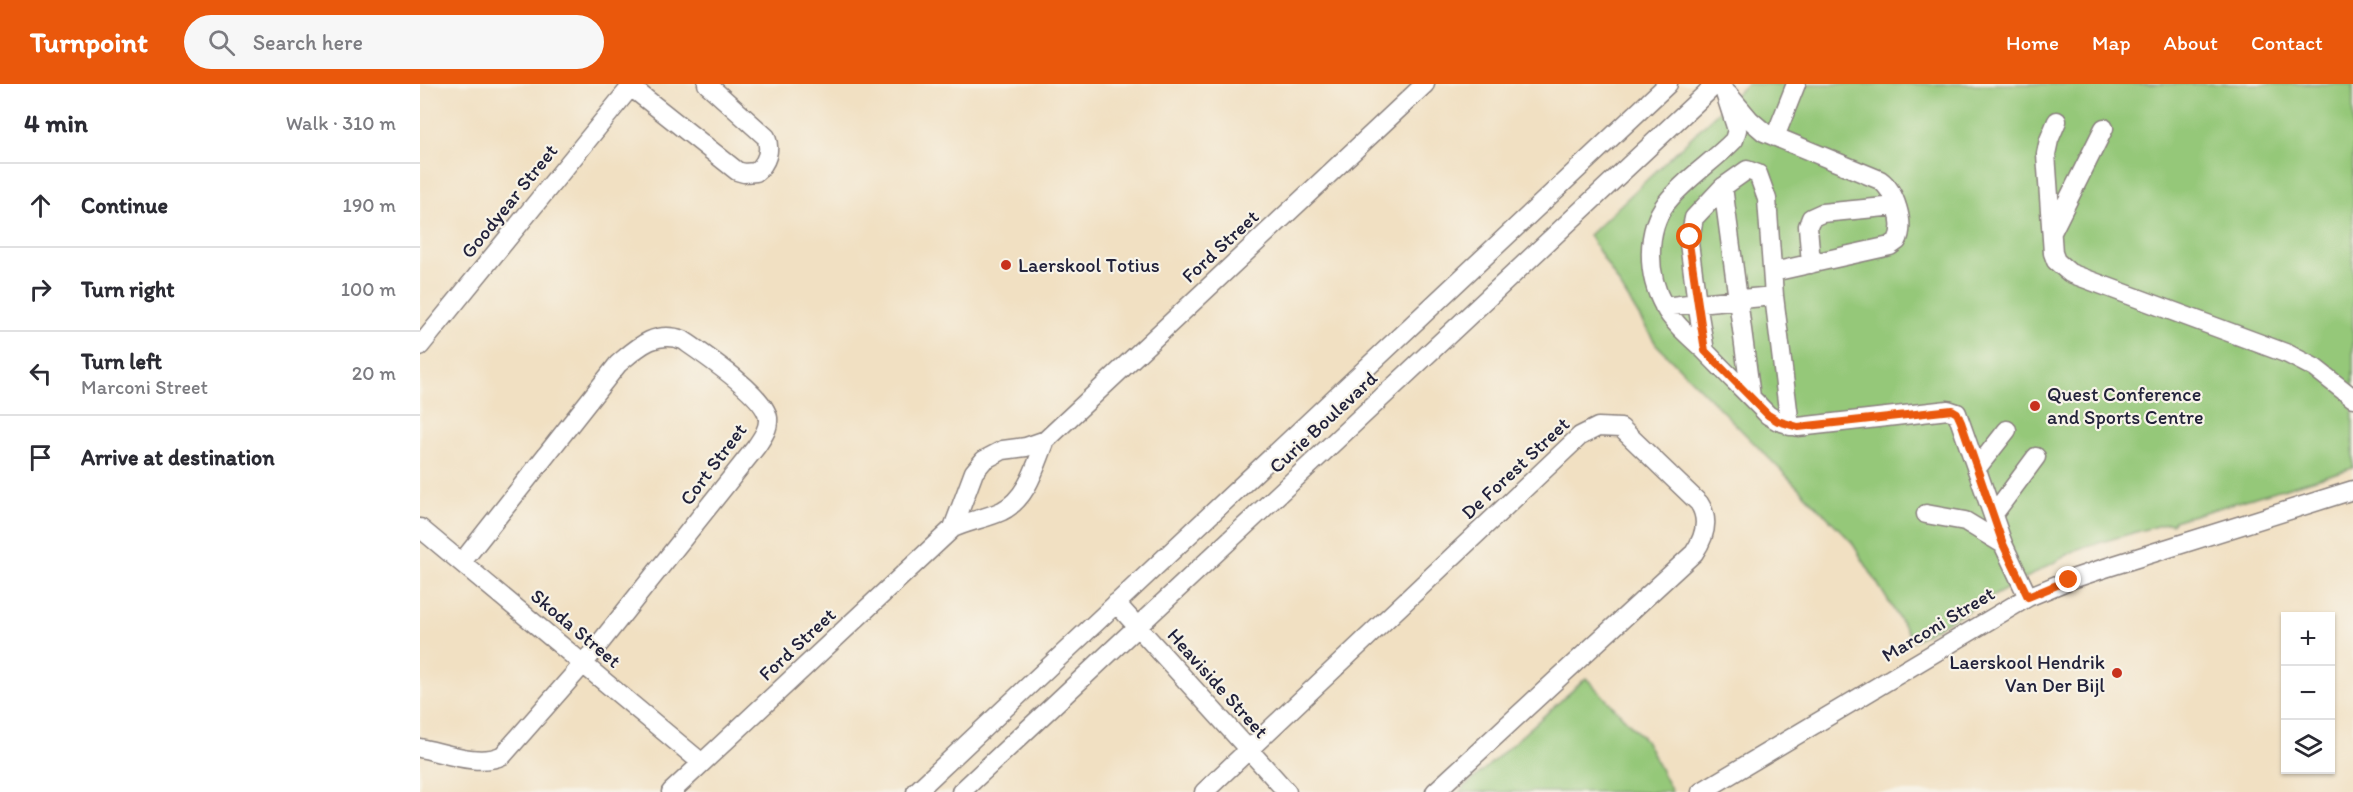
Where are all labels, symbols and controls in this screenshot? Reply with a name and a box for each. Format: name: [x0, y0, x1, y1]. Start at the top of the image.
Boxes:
search box: [184, 15, 604, 69]
text: Turnpoint: [30, 25, 148, 59]
icon: search: [205, 26, 238, 59]
text: Search here: [253, 29, 363, 56]
text: Home: [2006, 30, 2059, 55]
text: Map: [2092, 30, 2131, 55]
text: About: [2164, 30, 2218, 55]
text: Contact: [2251, 30, 2323, 55]
text: 4 min: [24, 107, 88, 139]
text: Walk · 310 m: [286, 111, 396, 135]
street label: Goodyear Street: [456, 139, 562, 263]
icon: ahead: [24, 189, 57, 222]
text: Continue: [81, 192, 168, 219]
text: 190 m: [343, 193, 396, 217]
street label: Ford Street: [1177, 204, 1264, 288]
route start: [1676, 223, 1702, 249]
place label: Laerskool Totius: [1018, 253, 1160, 277]
marker: Laerskool Totius: [999, 258, 1013, 272]
icon: right: [24, 273, 57, 306]
text: Turn right: [81, 276, 175, 303]
text: 100 m: [341, 277, 396, 301]
text: Turn left: [81, 348, 162, 375]
icon: left: [24, 357, 57, 390]
text: 20 m: [352, 361, 396, 385]
street label: Curie Boulevard: [1264, 366, 1382, 478]
text: Marconi Street: [81, 375, 208, 399]
place label: Quest Conference and Sports Centre: [2047, 382, 2204, 429]
marker: Quest Conference and Sports Centre: [2028, 399, 2042, 413]
street label: De Forest Street: [1456, 412, 1574, 524]
street label: Cort Street: [674, 418, 752, 510]
icon: arrive: [24, 441, 57, 474]
text: Arrive at destination: [81, 444, 275, 471]
route end: [2055, 566, 2081, 592]
street label: Marconi Street: [1877, 581, 1999, 667]
street label: Skoda Street: [526, 583, 626, 673]
street label: Ford Street: [754, 602, 841, 686]
map controls: [2281, 612, 2335, 774]
button: +: [2281, 612, 2335, 666]
street label: Heaviside Street: [1162, 623, 1274, 743]
place label: Laerskool Hendrik Van Der Bijl: [1949, 650, 2105, 697]
marker: Laerskool Hendrik Van Der Bijl: [2110, 666, 2124, 680]
button: −: [2281, 666, 2335, 720]
button: layers: [2281, 720, 2335, 774]

